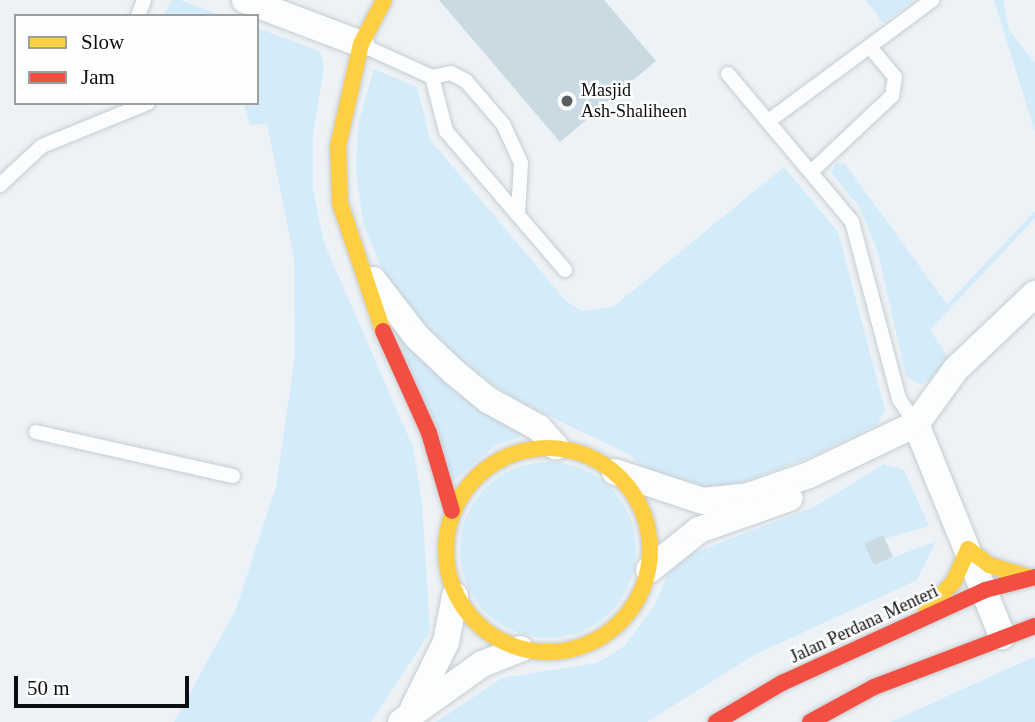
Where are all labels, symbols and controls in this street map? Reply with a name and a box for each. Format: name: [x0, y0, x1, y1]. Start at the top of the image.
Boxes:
legend: [14, 14, 259, 105]
text: Slow: [81, 30, 124, 54]
text: Jam: [81, 65, 115, 89]
place label: Masjid Ash-Shaliheen: [581, 80, 687, 122]
marker: Masjid Ash-Shaliheen: [559, 93, 575, 109]
street label: Jalan Perdana Menteri: [787, 580, 941, 668]
scale bar: [18, 662, 192, 706]
text: 50 m: [27, 676, 70, 700]

